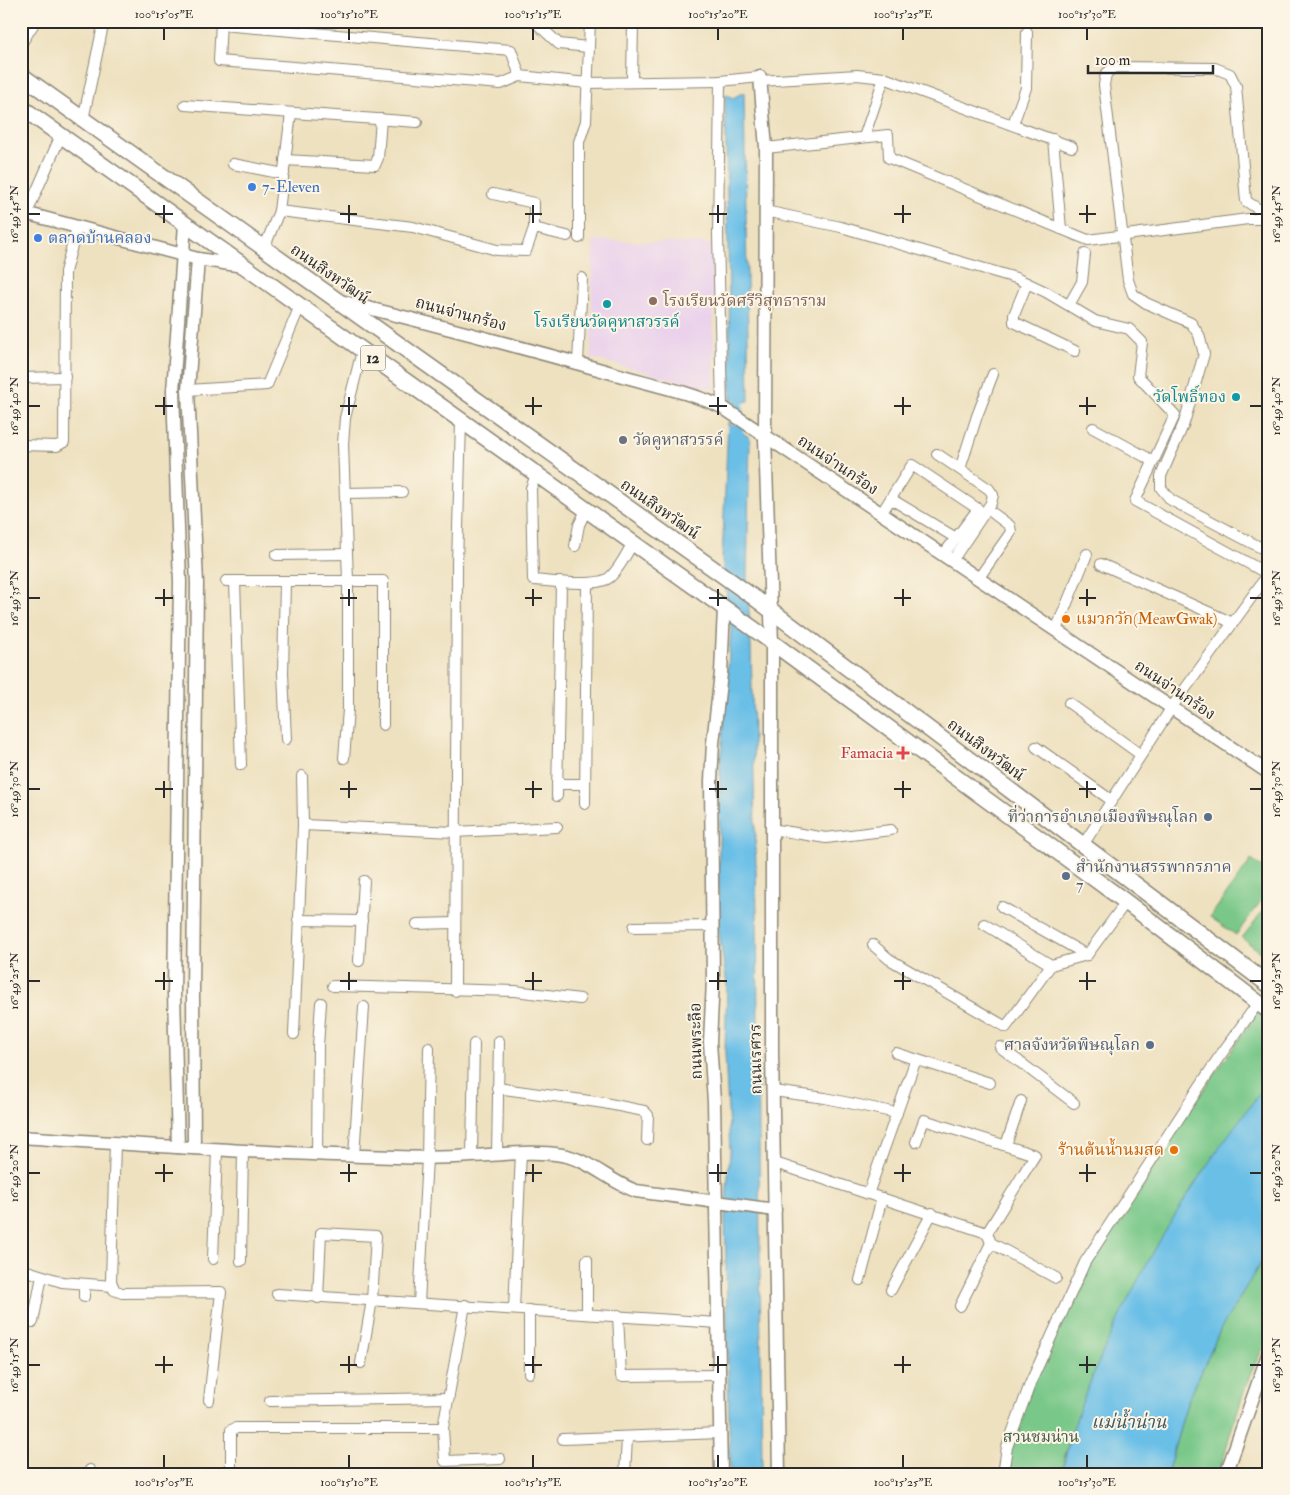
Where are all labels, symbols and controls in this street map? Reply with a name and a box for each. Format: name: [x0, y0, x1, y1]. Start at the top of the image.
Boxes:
text: 100°15'05"E: [135, 7, 194, 22]
text: 100°15'10"E: [320, 7, 378, 22]
text: 100°15'15"E: [505, 7, 562, 22]
text: 100°15'20"E: [688, 7, 748, 22]
text: 100°15'25"E: [874, 7, 933, 22]
text: 100°15'30"E: [1058, 7, 1116, 22]
scale bar: [1088, 42, 1212, 74]
text: 100 m: [1095, 51, 1131, 70]
place label: 7-Eleven: [262, 177, 320, 197]
marker: 7-Eleven: [246, 181, 258, 193]
text: 16°49'45"N: [7, 185, 22, 243]
text: 16°49'45"N: [1269, 185, 1284, 243]
place label: ตลาดบ้านคลอง: [48, 228, 151, 248]
marker: ตลาดบ้านคลอง: [32, 232, 44, 244]
street label: ถนนสิงหวัฒน์: [287, 239, 373, 309]
place label: โรงเรียนวัดศรีวิสุทธาราม: [662, 290, 827, 312]
street label: ถนนจ่านกร้อง: [413, 292, 509, 336]
marker: โรงเรียนวัดศรีวิสุทธาราม: [647, 295, 659, 307]
marker: โรงเรียนวัดคูหาสวรรค์: [601, 298, 613, 310]
place label: โรงเรียนวัดคูหาสวรรค์: [533, 311, 680, 332]
road number: 12: [360, 346, 386, 370]
text: 16°49'40"N: [7, 376, 22, 435]
text: 16°49'40"N: [1269, 376, 1284, 435]
place label: วัดโพธิ์ทอง: [1153, 385, 1226, 407]
marker: วัดโพธิ์ทอง: [1230, 391, 1242, 403]
place label: วัดคูหาสวรรค์: [633, 430, 724, 450]
street label: ถนนจ่านกร้อง: [794, 431, 882, 499]
marker: วัดคูหาสวรรค์: [617, 434, 629, 446]
street label: ถนนสิงหวัฒน์: [617, 474, 703, 544]
text: 16°49'35"N: [7, 570, 22, 626]
text: 16°49'35"N: [1269, 570, 1284, 626]
place label: แมวกวัก(MeawGwak): [1076, 609, 1217, 629]
marker: แมวกวัก(MeawGwak): [1060, 613, 1072, 625]
street label: ถนนจ่านกร้อง: [1131, 656, 1219, 724]
street label: ถนนสิงหวัฒน์: [943, 714, 1029, 786]
place label: Famacia: [841, 743, 893, 763]
marker: Famacia: [897, 747, 909, 759]
text: 16°49'30"N: [7, 760, 22, 817]
text: 16°49'30"N: [1269, 760, 1284, 817]
place label: ที่ว่าการอำเภอเมืองพิษณุโลก: [1008, 805, 1198, 828]
marker: ที่ว่าการอำเภอเมืองพิษณุโลก: [1202, 811, 1214, 823]
place label: สำนักงานสรรพากรภาค 7: [1076, 857, 1232, 895]
marker: สำนักงานสรรพากรภาค 7: [1060, 870, 1072, 882]
text: 16°49'25"N: [7, 952, 22, 1010]
text: 16°49'25"N: [1269, 952, 1284, 1010]
street label: ถนนพระลือ: [685, 1002, 707, 1080]
street label: ถนนเรศวร: [745, 1023, 767, 1095]
place label: ศาลจังหวัดพิษณุโลก: [1004, 1034, 1140, 1056]
marker: ศาลจังหวัดพิษณุโลก: [1144, 1039, 1156, 1051]
place label: ร้านต้นน้ำนมสด: [1058, 1138, 1164, 1160]
text: 16°49'20"N: [7, 1144, 22, 1202]
marker: ร้านต้นน้ำนมสด: [1168, 1144, 1180, 1156]
text: 16°49'20"N: [1269, 1144, 1284, 1202]
text: 16°49'15"N: [7, 1337, 22, 1393]
text: 16°49'15"N: [1269, 1337, 1284, 1393]
water label: แม่น้ำน่าน: [1091, 1408, 1167, 1434]
park label: สวนชมน่าน: [1003, 1427, 1079, 1447]
text: 100°15'05"E: [135, 1475, 194, 1490]
text: 100°15'10"E: [320, 1475, 378, 1490]
text: 100°15'15"E: [505, 1475, 562, 1490]
text: 100°15'20"E: [688, 1475, 748, 1490]
text: 100°15'25"E: [874, 1475, 933, 1490]
text: 100°15'30"E: [1058, 1475, 1116, 1490]

